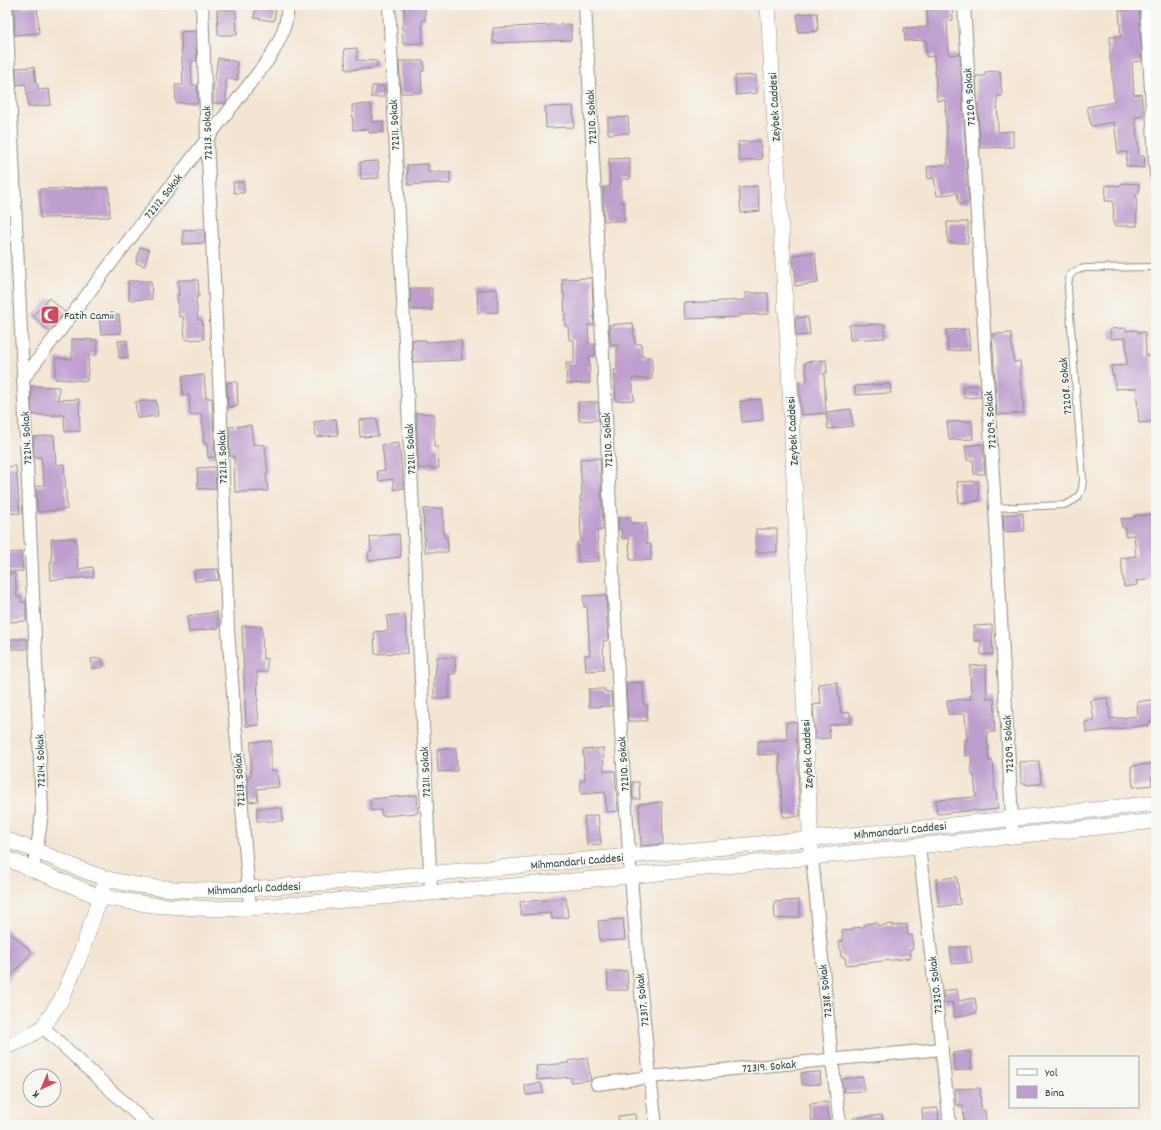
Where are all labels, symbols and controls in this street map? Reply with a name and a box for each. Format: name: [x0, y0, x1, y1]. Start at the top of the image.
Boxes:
street label: 72209. Sokak: [960, 67, 981, 126]
street label: Zeybek Caddesi: [765, 72, 786, 142]
street label: 72210. Sokak: [583, 89, 602, 145]
street label: 72211. Sokak: [386, 99, 405, 151]
street label: 72213. Sokak: [199, 106, 218, 160]
street label: 72212. Sokak: [141, 170, 187, 223]
mosque icon: Fatih Camii: [39, 304, 61, 326]
place label: Fatih Camii: [64, 308, 114, 325]
street label: 72208. Sokak: [1056, 357, 1077, 415]
street label: 72209. Sokak: [981, 390, 1002, 449]
street label: Zeybek Caddesi: [783, 396, 804, 466]
street label: 72214. Sokak: [18, 411, 37, 465]
street label: 72210. Sokak: [599, 412, 618, 468]
street label: 72211. Sokak: [402, 423, 421, 475]
street label: 72213. Sokak: [214, 430, 233, 484]
street label: 72209. Sokak: [999, 714, 1020, 773]
street label: Zeybek Caddesi: [798, 719, 819, 789]
street label: 72214. Sokak: [32, 734, 51, 788]
street label: 72210. Sokak: [614, 736, 635, 792]
street label: 72211. Sokak: [417, 746, 436, 798]
street label: 72213. Sokak: [230, 752, 251, 807]
street label: Mihmandarlı Caddesi: [853, 818, 947, 845]
street label: Mihmandarlı Caddesi: [530, 850, 624, 875]
street label: Mihmandarlı Caddesi: [207, 879, 301, 900]
street label: 72320. Sokak: [925, 955, 948, 1014]
street label: 72318. Sokak: [815, 963, 838, 1018]
street label: 72317. Sokak: [632, 972, 655, 1027]
legend: [1009, 1056, 1139, 1108]
street label: 72319. Sokak: [741, 1057, 797, 1078]
text: Yol: [1045, 1065, 1058, 1082]
north arrow: [22, 1068, 62, 1108]
text: Bina: [1045, 1085, 1064, 1102]
text: K: [29, 1086, 44, 1101]

